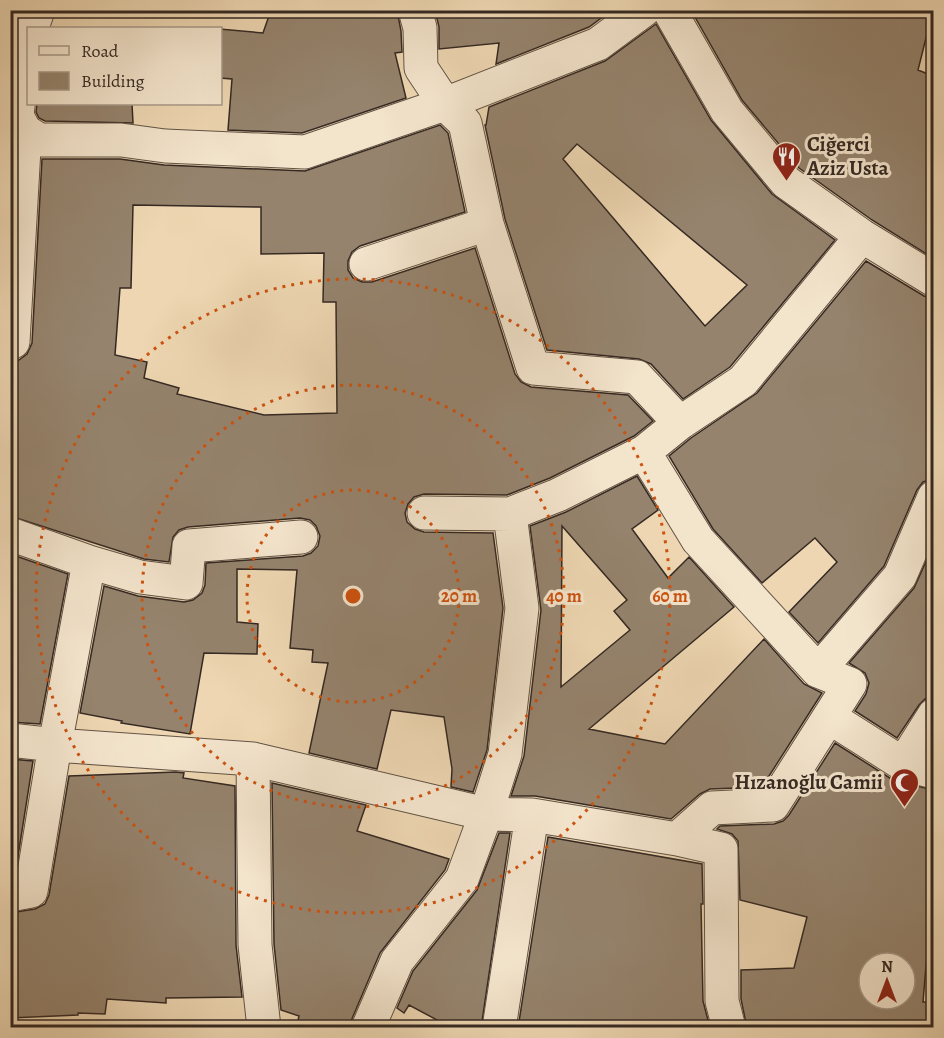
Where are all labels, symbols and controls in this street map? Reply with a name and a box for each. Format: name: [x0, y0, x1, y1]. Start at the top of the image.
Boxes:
legend: [27, 27, 222, 105]
text: Road: [81, 39, 119, 63]
text: Building: [81, 69, 145, 93]
place label: Ciğerci Aziz Usta: [806, 130, 889, 182]
restaurant icon: Ciğerci Aziz Usta: [770, 140, 802, 182]
text: 20 m: [441, 584, 477, 608]
text: 40 m: [546, 584, 582, 608]
text: 60 m: [652, 584, 688, 608]
centre of rings: [343, 586, 363, 606]
mosque icon: Hızanoğlu Camii: [888, 766, 920, 808]
place label: Hızanoğlu Camii: [734, 768, 883, 796]
north arrow: [857, 951, 917, 1011]
text: N: [881, 956, 893, 978]

